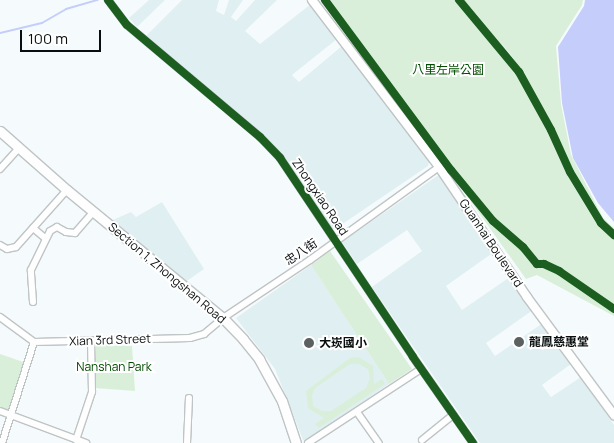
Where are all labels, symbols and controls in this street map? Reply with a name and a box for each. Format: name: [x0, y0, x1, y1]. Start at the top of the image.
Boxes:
scale bar: [22, 20, 104, 52]
text: 100 m: [28, 28, 68, 49]
park label: 八里左岸公園: [412, 63, 484, 77]
street label: Zhongxiao Road: [289, 156, 351, 238]
street label: Guanhai Boulevard: [456, 196, 526, 290]
street label: Section 1, Zhongshan Road: [105, 220, 229, 326]
street label: 忠八街: [282, 236, 320, 268]
street label: Xian 3rd Street: [69, 331, 151, 349]
place label: 龍鳳慈惠堂: [529, 335, 589, 349]
place label: 大崁國小: [319, 336, 367, 350]
marker: 龍鳳慈惠堂: [513, 336, 525, 348]
marker: 大崁國小: [303, 337, 315, 349]
park label: Nanshan Park: [76, 360, 152, 374]

